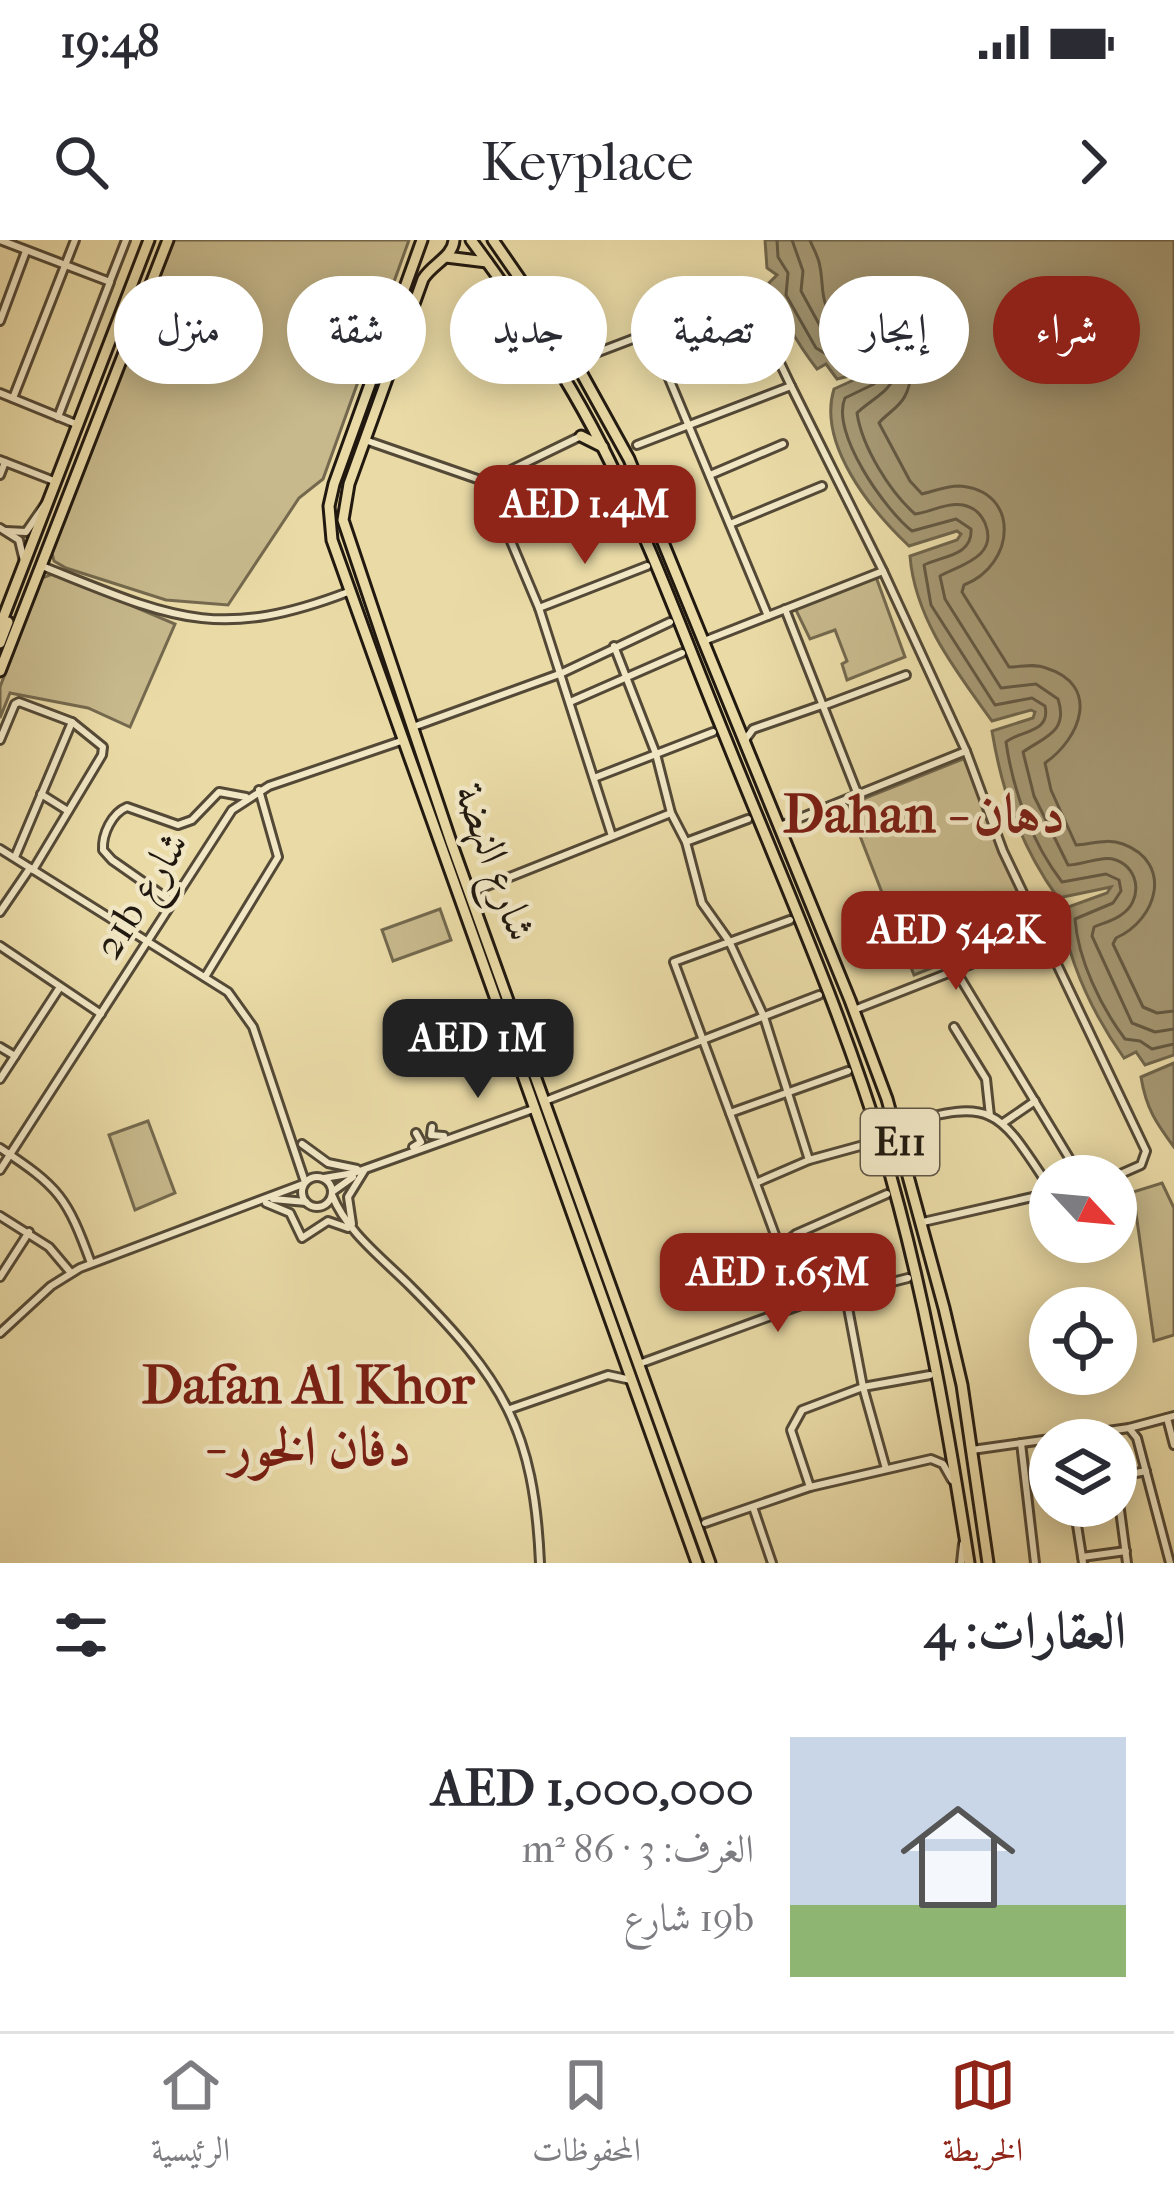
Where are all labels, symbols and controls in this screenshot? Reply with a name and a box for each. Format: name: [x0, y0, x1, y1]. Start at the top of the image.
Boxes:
text: 19:48: [60, 16, 160, 69]
icon: search: [48, 129, 114, 195]
icon: forward: [1060, 129, 1126, 195]
text: Keyplace: [481, 131, 693, 194]
chip: منزل: [114, 276, 263, 384]
chip: شقة: [287, 276, 426, 384]
chip: جديد: [450, 276, 607, 384]
chip: تصفية: [631, 276, 795, 384]
chip: إيجار: [819, 276, 969, 384]
chip: شراء: [993, 276, 1140, 384]
pin: AED 1.4M: [461, 465, 709, 567]
text: AED 1.4M: [501, 481, 669, 527]
street label: شارع النهضة: [435, 777, 546, 951]
district label: Dahan - دهان: [783, 783, 1065, 846]
street label: 21b شارع: [83, 822, 207, 973]
pin: AED 542K: [832, 891, 1080, 993]
text: AED 542K: [868, 907, 1044, 953]
pin: AED 1M: [380, 999, 576, 1101]
text: AED 1M: [410, 1015, 546, 1061]
road number: E11: [861, 1109, 939, 1175]
north arrow: [1029, 1155, 1137, 1263]
map controls: [1029, 1155, 1137, 1527]
pin: AED 1.65M: [641, 1233, 915, 1335]
text: AED 1.65M: [687, 1249, 869, 1295]
button: locate: [1029, 1287, 1137, 1395]
district label: Dafan Al Khor - دفان الخور: [142, 1354, 475, 1481]
button: layers: [1029, 1419, 1137, 1527]
text: العقارات: 4: [924, 1601, 1126, 1661]
icon: filters: [48, 1602, 114, 1668]
text: AED 1,000,000: [432, 1758, 754, 1818]
icon: home: [886, 1785, 1030, 1929]
text: الغرف: 3 · 86 m²: [522, 1826, 754, 1872]
text: 19b شارع: [623, 1895, 754, 1941]
tab: الرئيسية: [151, 2052, 230, 2182]
tab: المحفوظات: [532, 2052, 641, 2182]
tab: الخريطة: [943, 2052, 1023, 2182]

